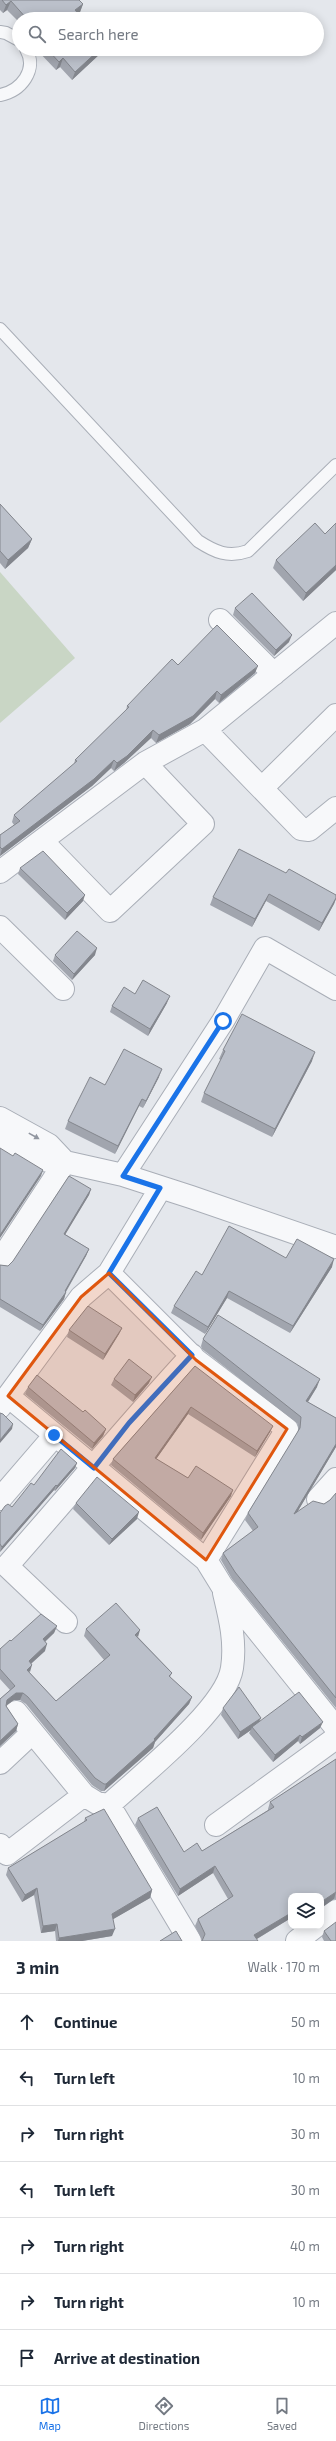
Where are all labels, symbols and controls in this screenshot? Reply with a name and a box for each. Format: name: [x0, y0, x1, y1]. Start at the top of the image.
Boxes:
search box: [12, 12, 324, 56]
icon: search: [26, 23, 48, 45]
text: Search here: [58, 25, 139, 43]
route start: [214, 1012, 232, 1030]
one-way arrow: [28, 1133, 40, 1140]
route end: [45, 1426, 63, 1444]
map controls: [288, 1893, 324, 1929]
button: layers: [288, 1893, 324, 1929]
text: 3 min: [16, 1957, 59, 1977]
text: Walk · 170 m: [248, 1959, 320, 1975]
icon: ahead: [16, 2011, 38, 2033]
text: Continue: [54, 2013, 117, 2031]
text: 50 m: [291, 2014, 320, 2030]
icon: left: [16, 2067, 38, 2089]
text: Turn left: [54, 2069, 115, 2087]
text: 10 m: [293, 2070, 320, 2086]
icon: right: [16, 2123, 38, 2145]
text: Turn right: [54, 2125, 124, 2143]
text: 30 m: [291, 2126, 320, 2142]
icon: left: [16, 2179, 38, 2201]
text: Turn left: [54, 2181, 115, 2199]
text: 30 m: [291, 2182, 320, 2198]
icon: right: [16, 2235, 38, 2257]
text: Turn right: [54, 2237, 124, 2255]
text: 40 m: [290, 2238, 320, 2254]
icon: right: [16, 2291, 38, 2313]
text: Turn right: [54, 2293, 124, 2311]
text: 10 m: [293, 2294, 320, 2310]
icon: arrive: [16, 2347, 38, 2369]
text: Arrive at destination: [54, 2349, 200, 2367]
tab: Map: [39, 2395, 61, 2432]
tab: Directions: [139, 2395, 189, 2432]
tab: Saved: [267, 2395, 297, 2432]

